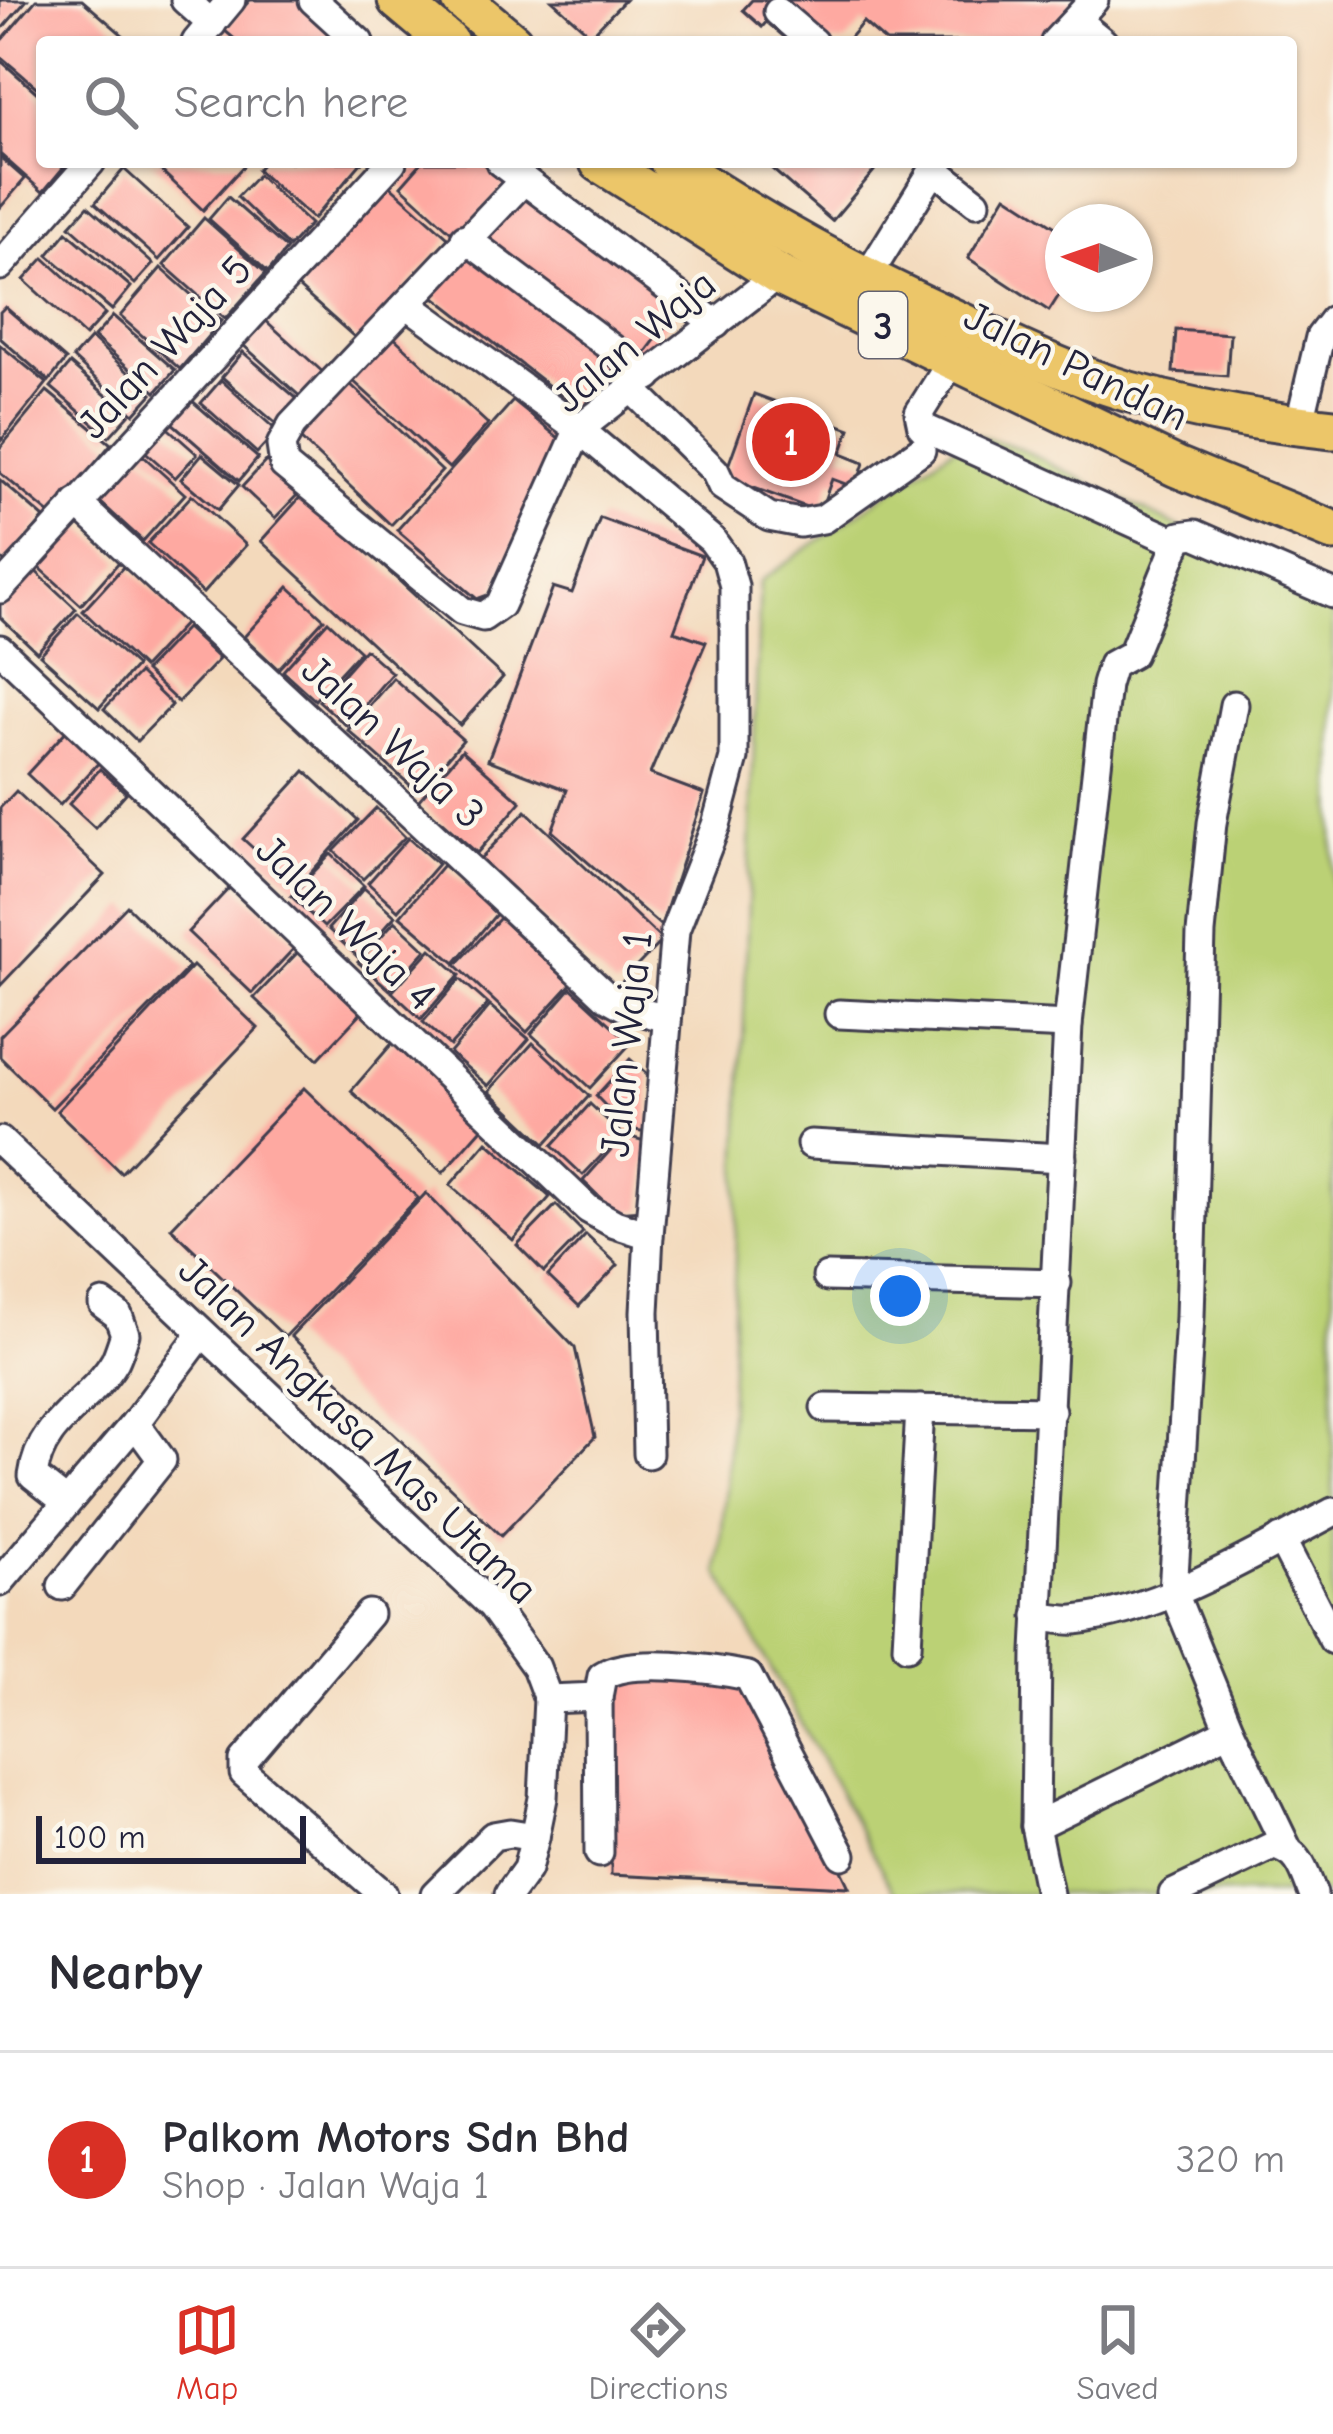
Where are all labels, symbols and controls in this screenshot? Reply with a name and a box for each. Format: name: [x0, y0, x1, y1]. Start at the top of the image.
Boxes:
search box: [36, 36, 1297, 168]
icon: search: [78, 69, 144, 135]
text: Search here: [174, 76, 408, 128]
north arrow: [1045, 204, 1153, 312]
street label: Jalan Waja 5: [68, 245, 262, 449]
street label: Jalan Waja: [544, 259, 726, 423]
street label: Jalan Pandan: [956, 291, 1196, 442]
road number: 3: [859, 292, 907, 358]
pin: 1: [752, 397, 830, 487]
street label: Jalan Waja 3: [292, 645, 494, 839]
street label: Jalan Waja 4: [246, 826, 446, 1021]
street label: Jalan Waja 1: [590, 929, 663, 1159]
street label: Jalan Angkasa Mas Utama: [169, 1246, 547, 1614]
your location: [870, 1266, 930, 1326]
scale bar: [36, 1810, 306, 1863]
text: 100 m: [54, 1818, 146, 1856]
text: Nearby: [48, 1943, 202, 2002]
text: Palkom Motors Sdn Bhd: [162, 2111, 630, 2163]
text: 1: [79, 2137, 95, 2182]
text: 320 m: [1176, 2137, 1285, 2182]
text: Shop · Jalan Waja 1: [162, 2163, 489, 2208]
tab: Map: [174, 2297, 240, 2407]
tab: Directions: [589, 2297, 728, 2407]
tab: Saved: [1076, 2297, 1159, 2407]

